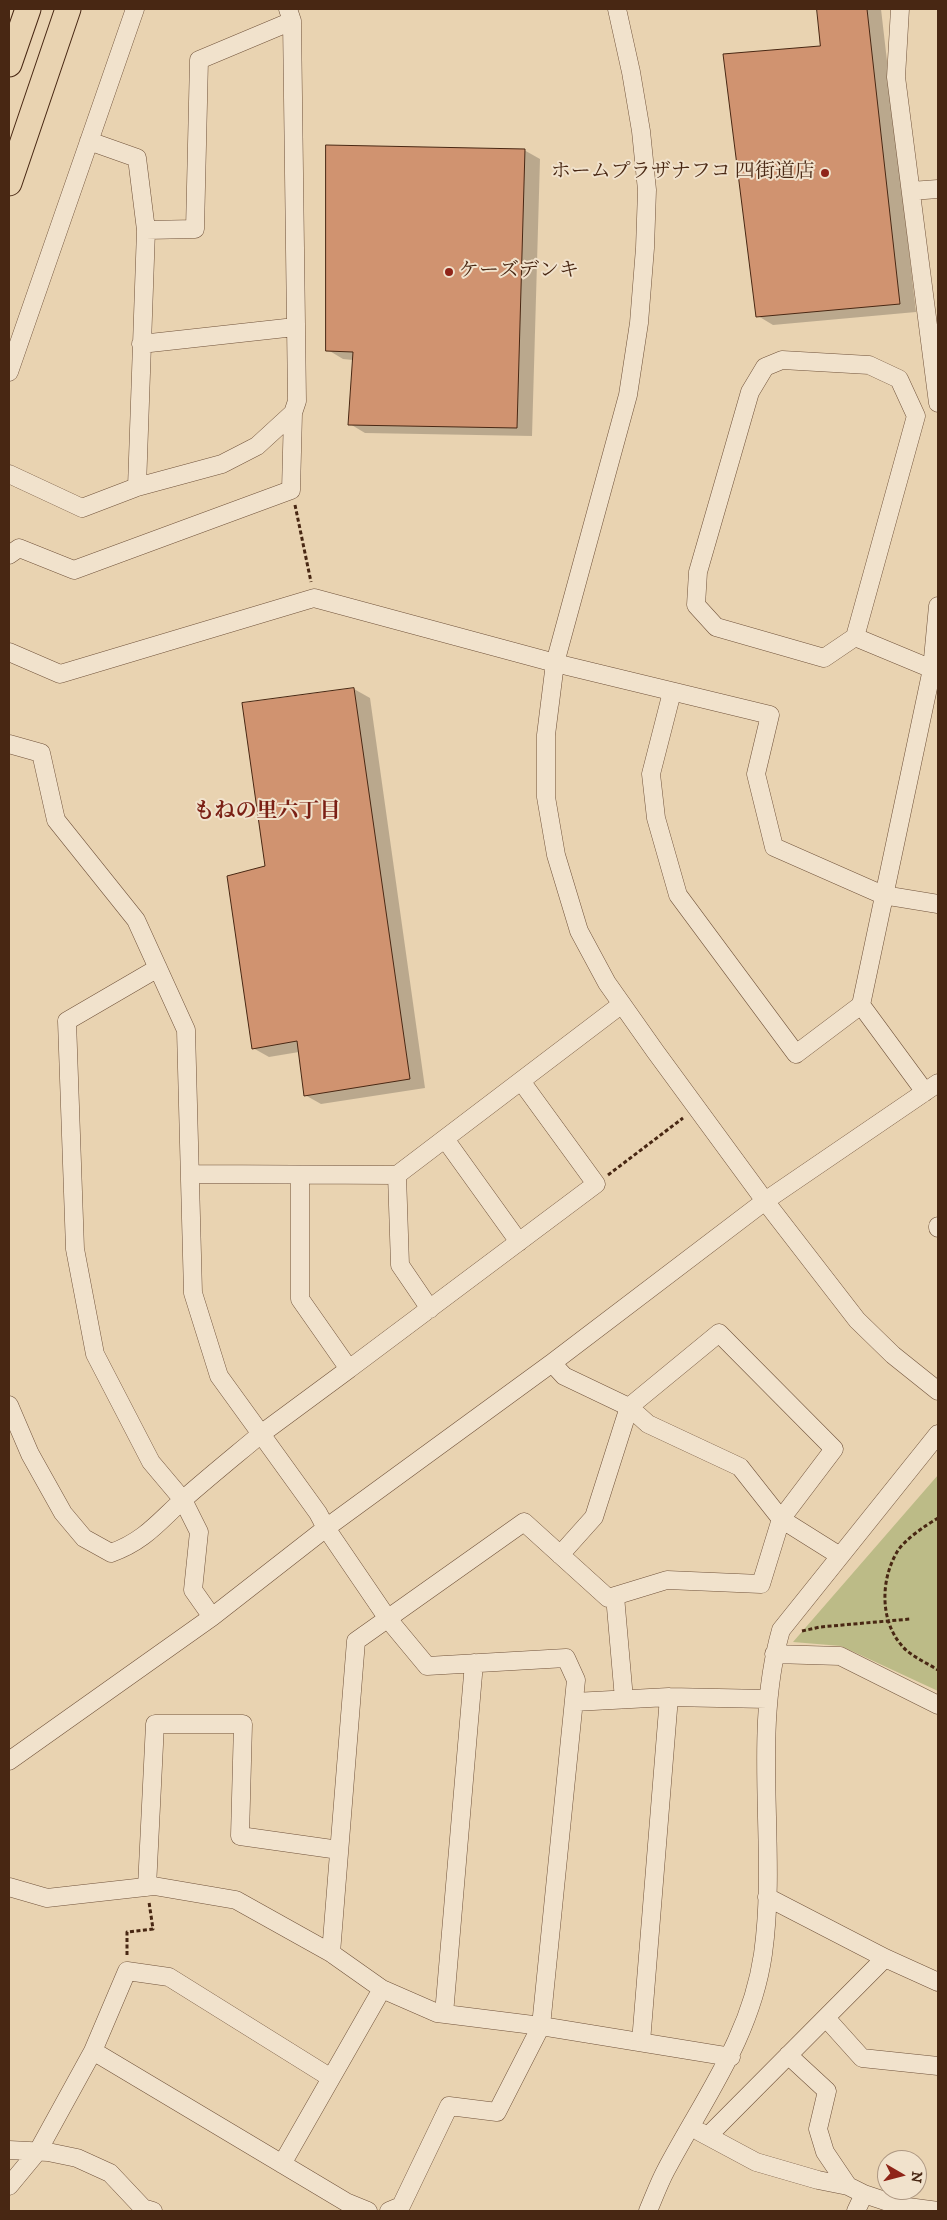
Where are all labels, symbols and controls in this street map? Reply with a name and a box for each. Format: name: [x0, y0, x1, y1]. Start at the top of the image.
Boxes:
place label: ホームプラザナフコ 四街道店: [551, 161, 815, 185]
marker: ホームプラザナフコ 四街道店: [819, 167, 831, 179]
place label: ケーズデンキ: [459, 260, 579, 284]
marker: ケーズデンキ: [443, 266, 455, 278]
district label: もねの里六丁目: [194, 800, 340, 826]
north arrow: [877, 2150, 927, 2200]
text: N: [906, 2170, 926, 2184]

